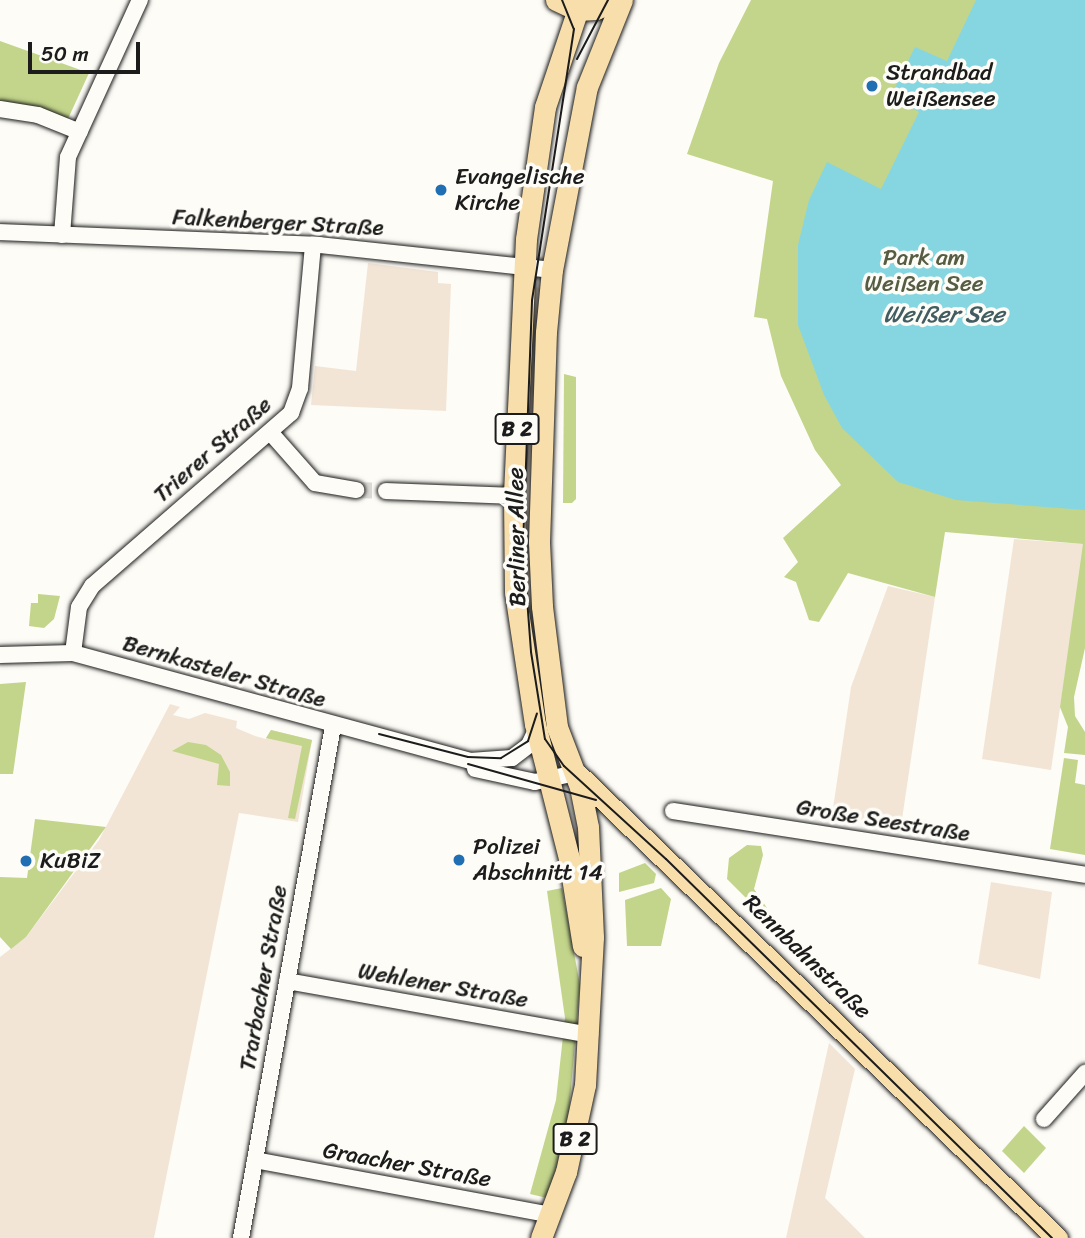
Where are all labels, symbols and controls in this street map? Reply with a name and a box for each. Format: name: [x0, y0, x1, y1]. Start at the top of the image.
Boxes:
scale bar: [32, 28, 144, 72]
text: 50 m: [41, 35, 89, 73]
place label: Strandbad Weißensee: [886, 59, 995, 113]
marker: Strandbad Weißensee: [864, 78, 880, 94]
place label: Evangelische Kirche: [455, 163, 585, 217]
marker: Evangelische Kirche: [433, 182, 449, 198]
street label: Falkenberger Straße: [171, 204, 385, 242]
park label: Park am Weißen See: [864, 244, 984, 298]
water label: Weißer See: [883, 301, 1005, 329]
street label: Trierer Straße: [148, 391, 278, 509]
road number: B 2: [494, 412, 540, 446]
street label: Berliner Allee: [502, 467, 532, 607]
street label: Bernkasteler Straße: [119, 630, 329, 714]
street label: Große Seestraße: [794, 794, 972, 848]
place label: Polizei Abschnitt 14: [473, 833, 603, 887]
place label: KuBiZ: [40, 847, 101, 875]
marker: Polizei Abschnitt 14: [451, 852, 467, 868]
marker: KuBiZ: [18, 853, 34, 869]
street label: Trarbacher Straße: [234, 883, 294, 1073]
street label: Rennbahnstraße: [737, 889, 877, 1025]
street label: Wehlener Straße: [356, 957, 530, 1015]
road number: B 2: [552, 1122, 598, 1156]
street label: Graacher Straße: [321, 1137, 493, 1193]

